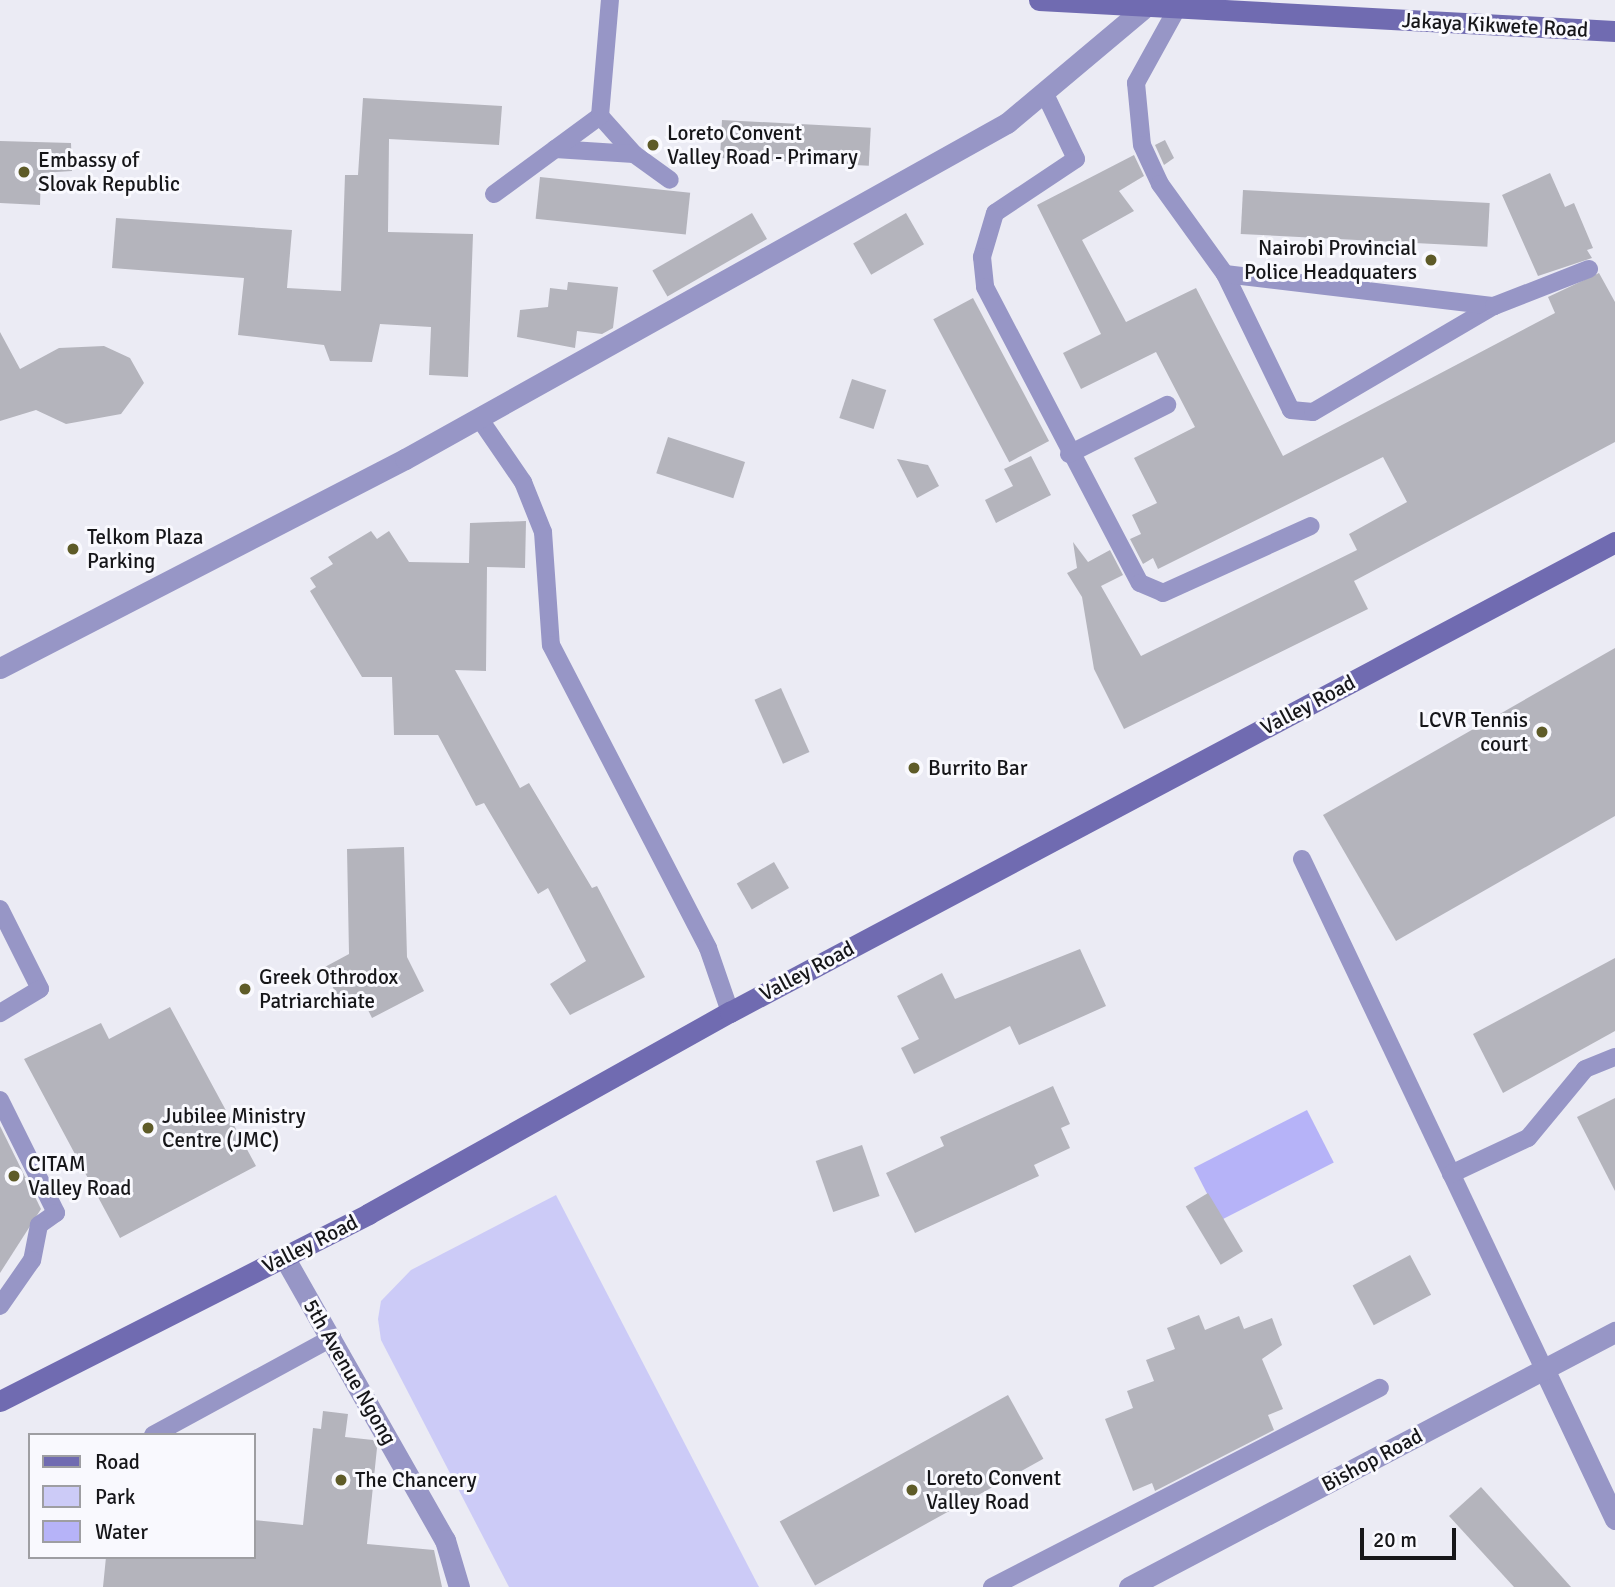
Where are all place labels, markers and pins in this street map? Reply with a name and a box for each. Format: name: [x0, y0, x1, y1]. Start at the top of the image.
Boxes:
place label: Loreto Convent Valley Road - Primary: [667, 120, 858, 170]
marker: Loreto Convent Valley Road - Primary: [645, 137, 661, 153]
place label: Embassy of Slovak Republic: [38, 147, 180, 197]
marker: Embassy of Slovak Republic: [16, 164, 32, 180]
place label: Nairobi Provincial Police Headquaters: [1244, 235, 1417, 285]
marker: Nairobi Provincial Police Headquaters: [1423, 252, 1439, 268]
place label: Telkom Plaza Parking: [87, 524, 203, 574]
marker: Telkom Plaza Parking: [65, 541, 81, 557]
place label: LCVR Tennis court: [1419, 707, 1528, 757]
marker: LCVR Tennis court: [1534, 724, 1550, 740]
place label: Burrito Bar: [928, 755, 1027, 781]
marker: Burrito Bar: [906, 760, 922, 776]
place label: Greek Othrodox Patriarchiate: [259, 964, 398, 1014]
marker: Greek Othrodox Patriarchiate: [237, 981, 253, 997]
place label: Jubilee Ministry Centre (JMC): [162, 1103, 306, 1153]
marker: Jubilee Ministry Centre (JMC): [140, 1120, 156, 1136]
place label: CITAM Valley Road: [28, 1151, 131, 1201]
marker: CITAM Valley Road: [6, 1168, 22, 1184]
place label: Loreto Convent Valley Road: [926, 1465, 1061, 1515]
place label: The Chancery: [355, 1467, 476, 1493]
marker: The Chancery: [333, 1472, 349, 1488]
marker: Loreto Convent Valley Road: [904, 1482, 920, 1498]

